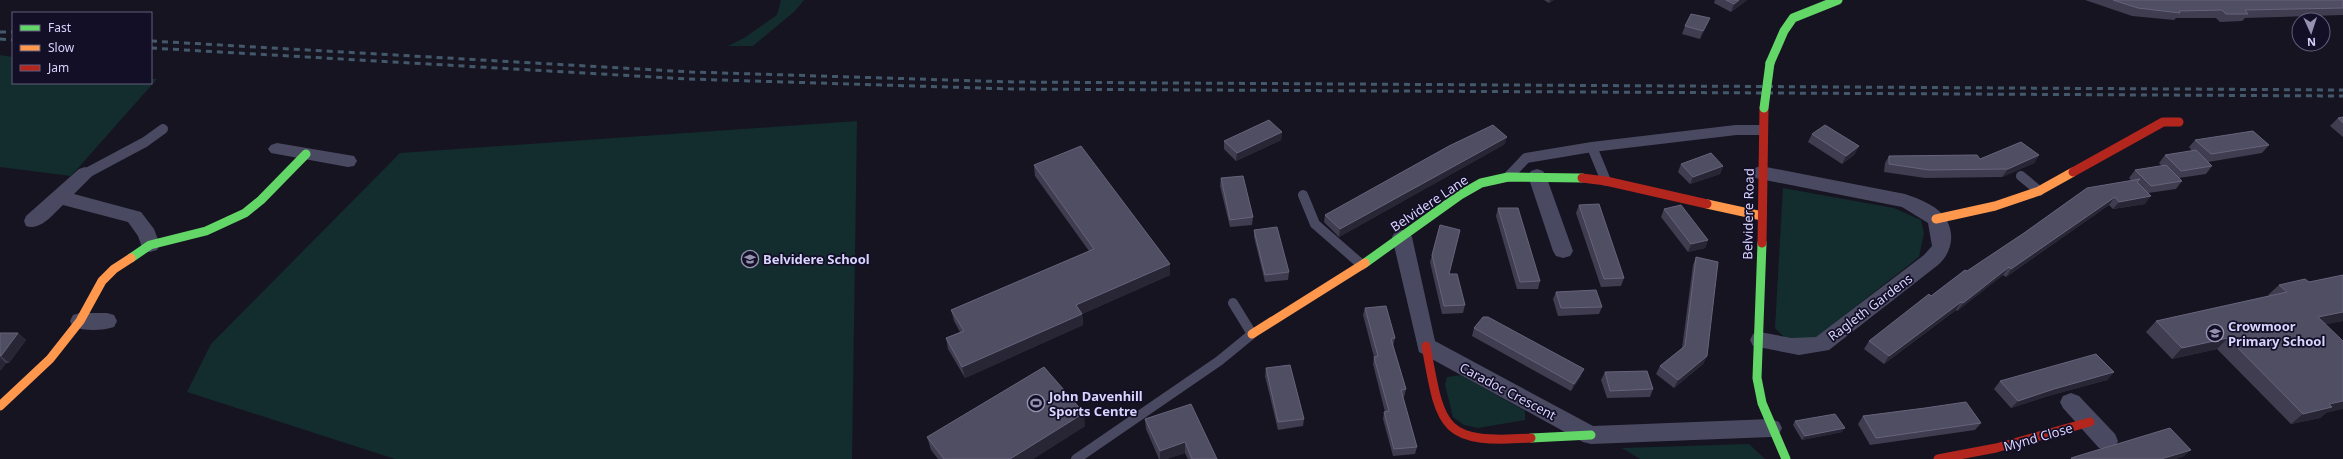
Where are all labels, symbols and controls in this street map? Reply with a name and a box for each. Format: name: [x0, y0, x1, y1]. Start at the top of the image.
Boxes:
legend: [12, 12, 152, 84]
north arrow: [2291, 12, 2331, 52]
text: Fast: [48, 19, 72, 36]
text: N: [2307, 35, 2316, 50]
text: Slow: [48, 39, 75, 56]
text: Jam: [47, 59, 69, 76]
street label: Belvidere Road: [1738, 168, 1758, 260]
street label: Belvidere Lane: [1387, 170, 1471, 236]
school or university icon: Belvidere School: [740, 249, 760, 269]
place label: Belvidere School: [763, 250, 870, 268]
street label: Ragleth Gardens: [1824, 269, 1916, 345]
place label: Crowmoor Primary School: [2228, 317, 2325, 350]
school or university icon: Crowmoor Primary School: [2205, 323, 2225, 343]
street label: Caradoc Crescent: [1457, 358, 1560, 424]
place label: John Davenhill Sports Centre: [1048, 387, 1143, 420]
sports icon: John Davenhill Sports Centre: [1026, 393, 1046, 413]
street label: Mynd Close: [2001, 419, 2075, 455]

